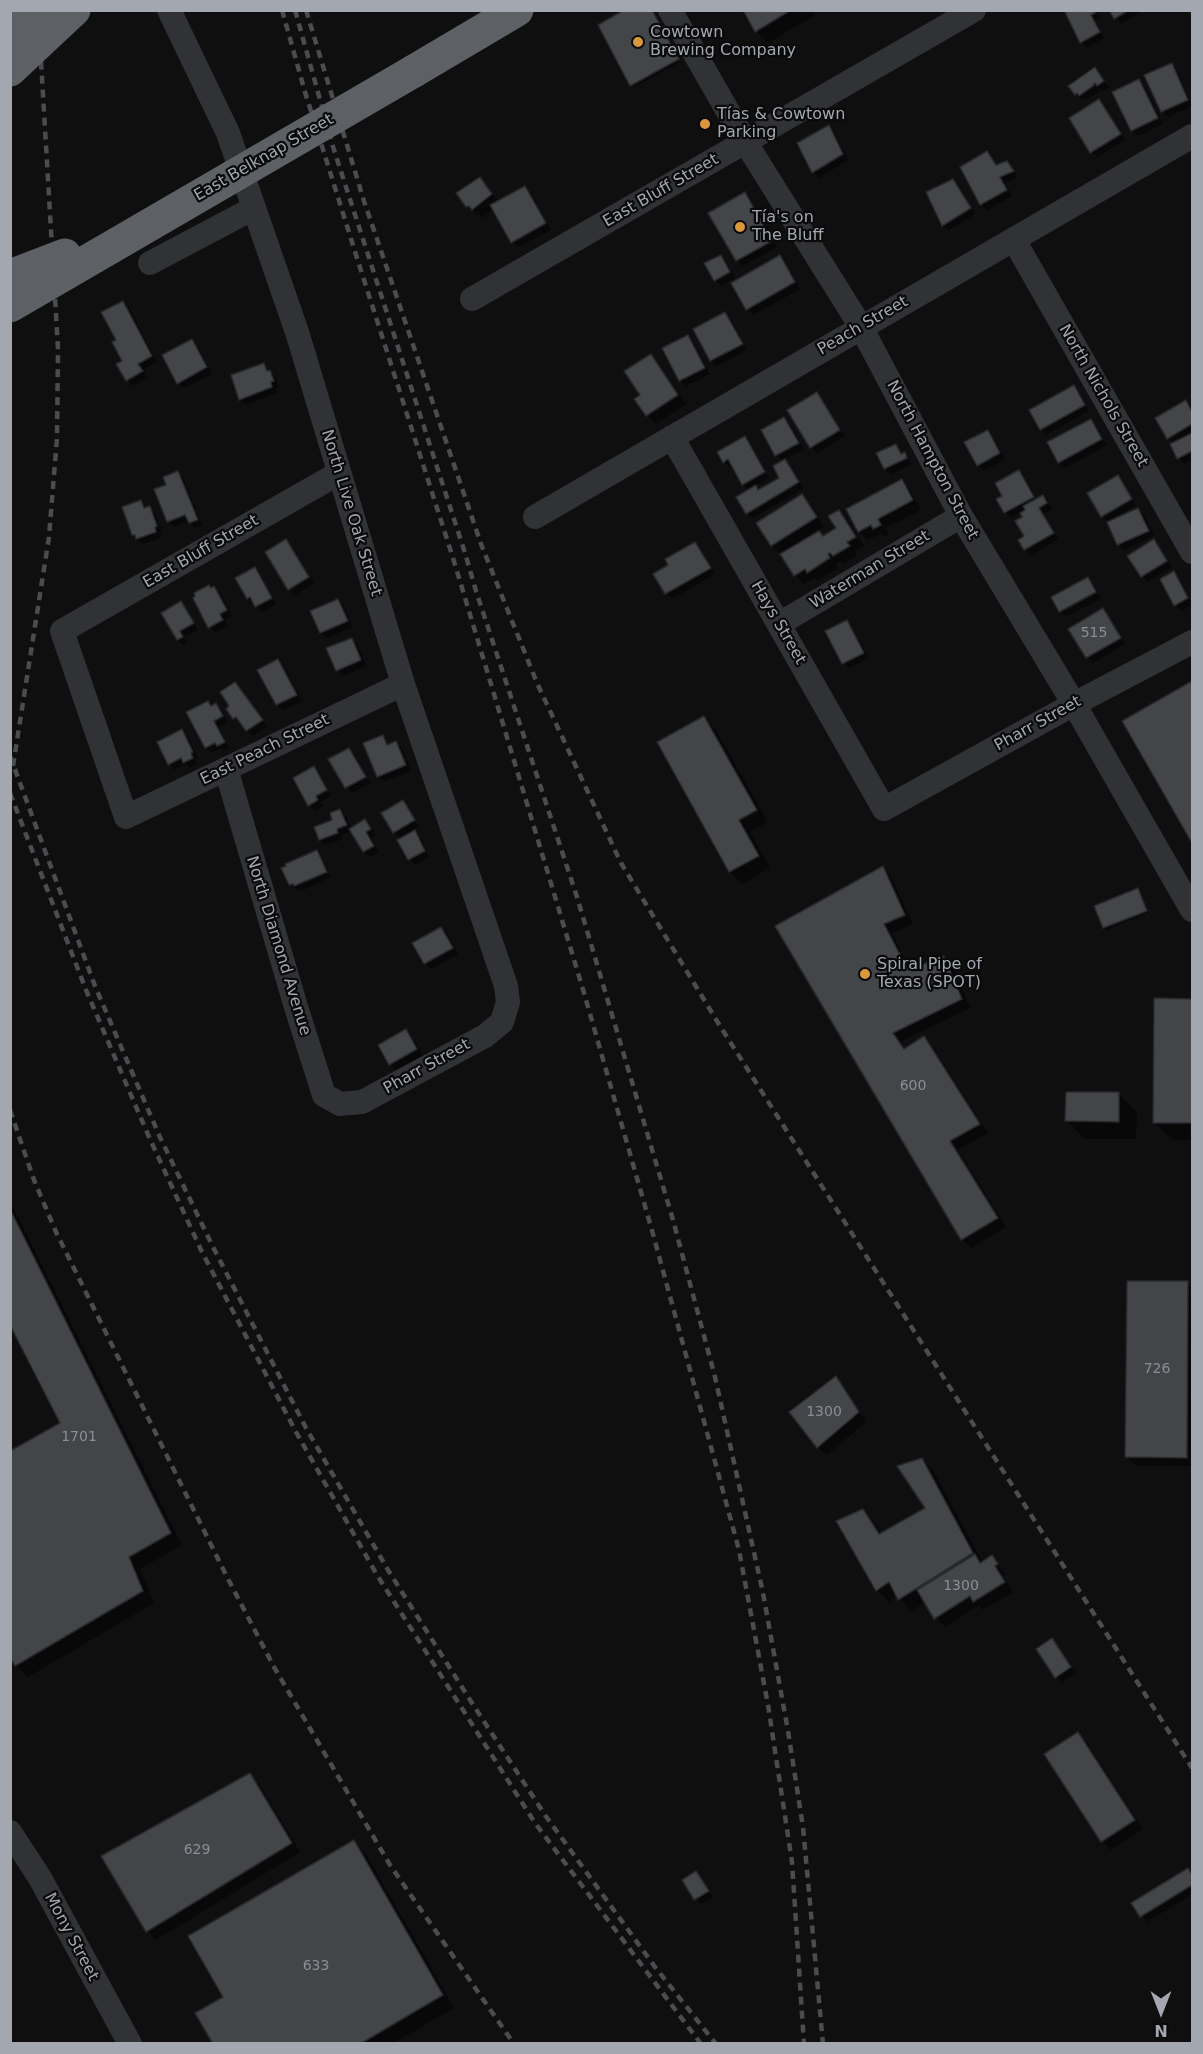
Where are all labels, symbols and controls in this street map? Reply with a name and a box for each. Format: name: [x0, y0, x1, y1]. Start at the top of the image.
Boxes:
place label: Cowtown Brewing Company: [650, 23, 796, 61]
marker: Cowtown Brewing Company: [631, 35, 645, 49]
place label: Tías & Cowtown Parking: [717, 105, 845, 143]
street label: East Belknap Street: [191, 110, 337, 206]
marker: Tías & Cowtown Parking: [698, 117, 712, 131]
street label: East Bluff Street: [600, 150, 722, 232]
place label: Tía's on The Bluff: [752, 208, 823, 246]
marker: Tía's on The Bluff: [733, 220, 747, 234]
street label: Peach Street: [814, 292, 912, 360]
street label: North Nichols Street: [1054, 321, 1152, 471]
street label: North Hampton Street: [882, 377, 982, 543]
street label: North Live Oak Street: [317, 427, 385, 599]
street label: East Bluff Street: [140, 511, 262, 593]
street label: Waterman Street: [807, 527, 933, 613]
street label: Hays Street: [746, 578, 810, 668]
house number: 515: [1081, 625, 1107, 641]
street label: Pharr Street: [991, 692, 1085, 756]
street label: East Peach Street: [197, 710, 333, 790]
street label: North Diamond Avenue: [242, 854, 314, 1038]
place label: Spiral Pipe of Texas (SPOT): [877, 955, 982, 993]
marker: Spiral Pipe of Texas (SPOT): [858, 967, 872, 981]
street label: Pharr Street: [380, 1035, 474, 1099]
house number: 600: [900, 1078, 926, 1094]
house number: 726: [1144, 1361, 1170, 1377]
house number: 1300: [806, 1404, 842, 1420]
house number: 1701: [61, 1429, 97, 1445]
house number: 1300: [943, 1578, 979, 1594]
house number: 629: [184, 1842, 210, 1858]
street label: Mony Street: [40, 1890, 102, 1984]
house number: 633: [303, 1958, 329, 1974]
north arrow: [1131, 1982, 1191, 2042]
text: N: [1154, 2021, 1168, 2040]

